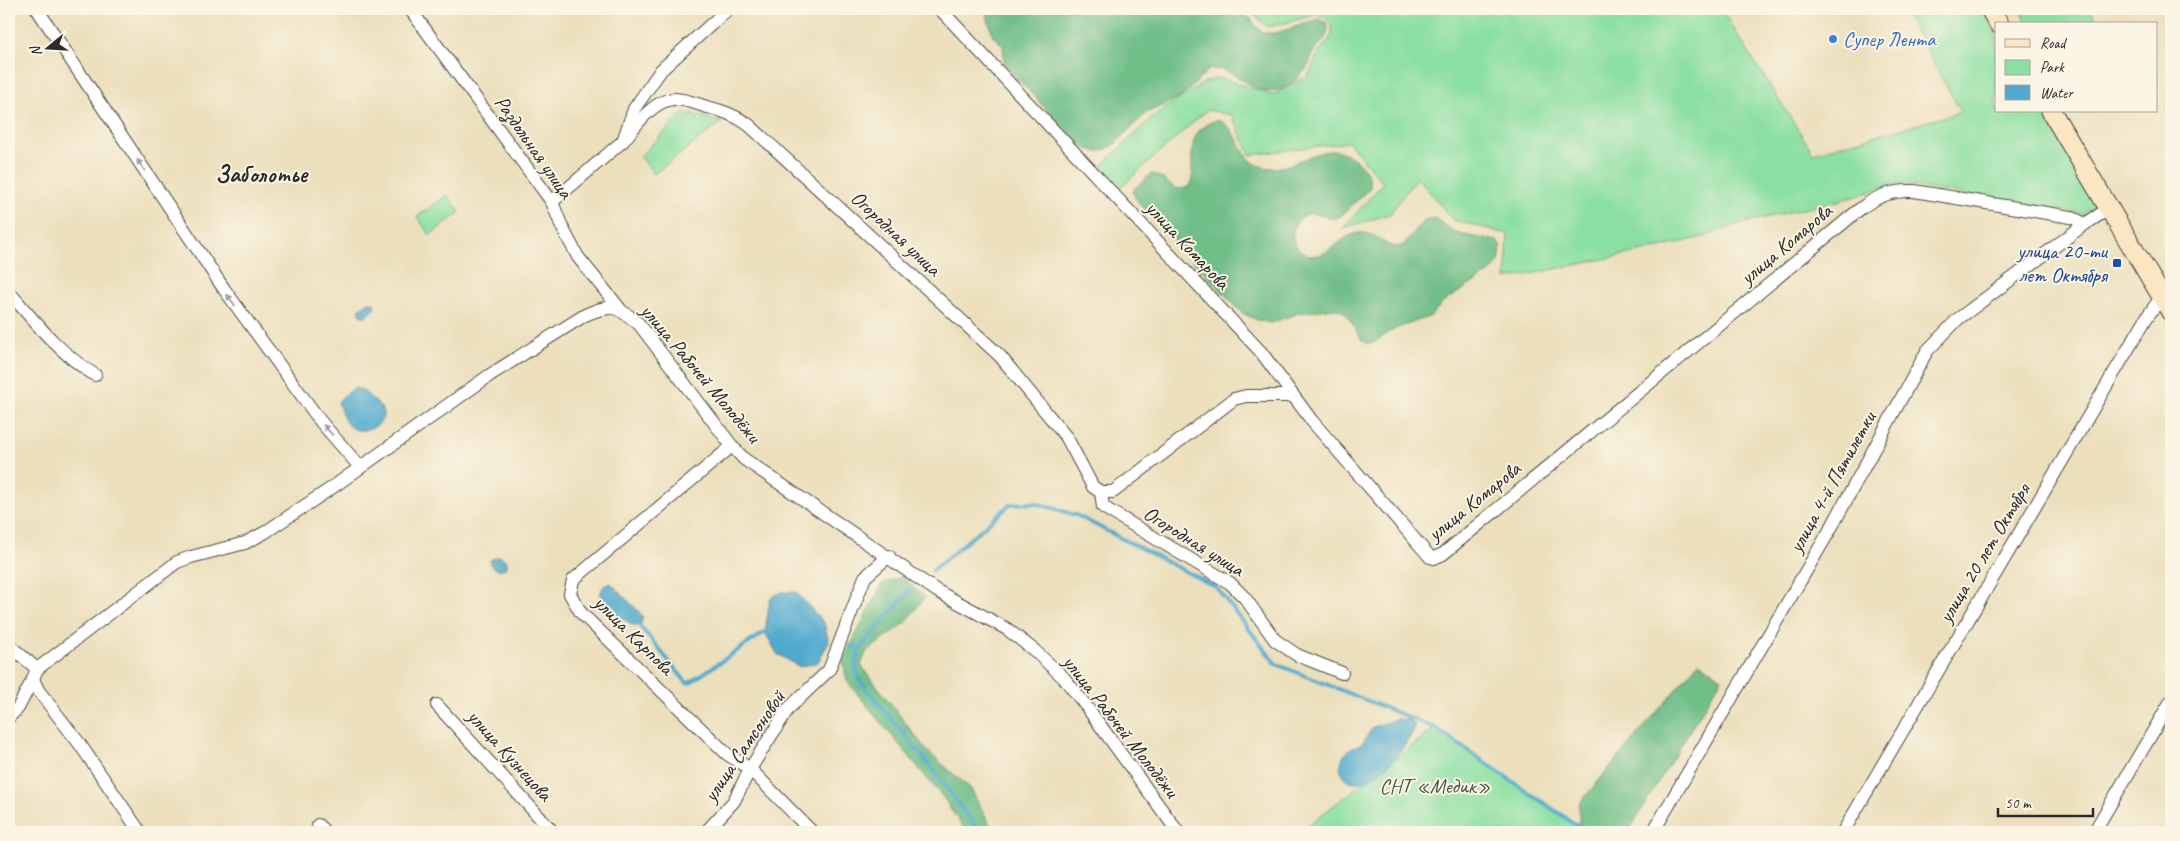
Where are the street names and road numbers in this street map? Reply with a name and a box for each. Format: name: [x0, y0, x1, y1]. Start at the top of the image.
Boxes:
street label: Раздольная улица: [488, 90, 580, 206]
street label: Огородная улица: [845, 185, 948, 283]
street label: улица Комарова: [1139, 194, 1237, 296]
street label: улица Комарова: [1733, 197, 1839, 291]
street label: улица Рабочей Молодёжи: [634, 297, 768, 449]
street label: улица 4-й Пятилетки: [1782, 406, 1882, 559]
street label: улица Комарова: [1421, 454, 1527, 548]
street label: улица 20 лет Октября: [1931, 477, 2037, 629]
street label: Огородная улица: [1139, 500, 1251, 583]
street label: улица Карпова: [587, 588, 681, 682]
street label: улица Рабочей Молодёжи: [1056, 648, 1186, 803]
street label: улица Самсоновой: [696, 684, 791, 808]
street label: улица Кузнецова: [461, 702, 559, 808]

